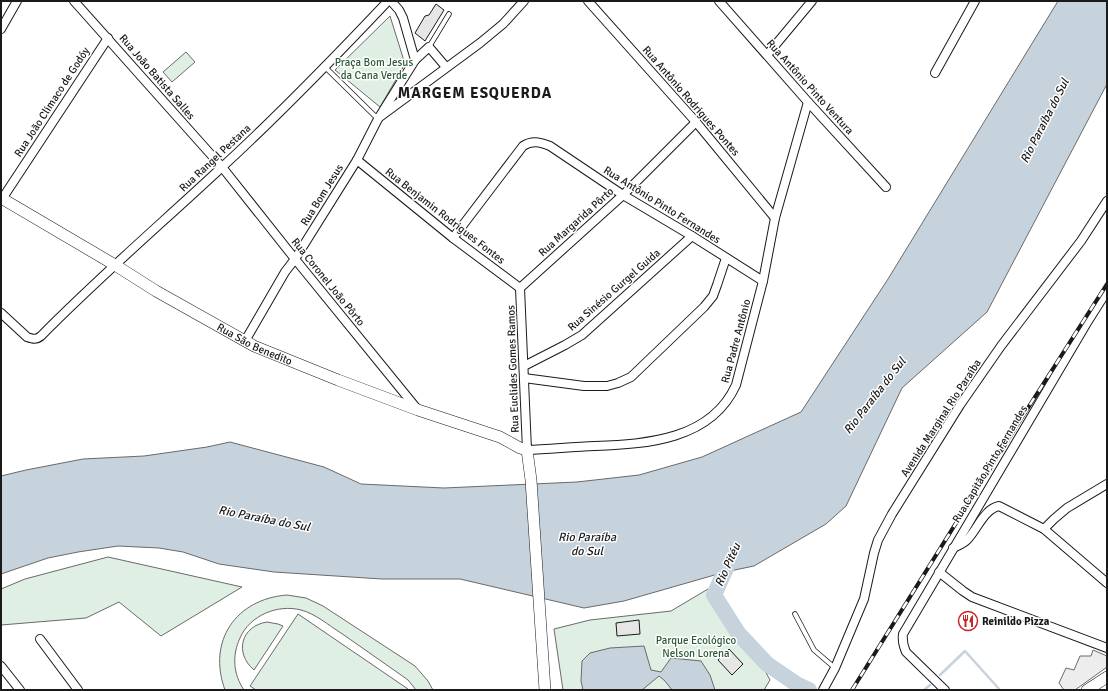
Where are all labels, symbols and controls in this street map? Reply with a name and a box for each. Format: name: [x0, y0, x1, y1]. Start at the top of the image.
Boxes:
street label: Rua João Batista Salles: [116, 32, 198, 122]
street label: Rua Antônio Pinto Ventura: [764, 37, 856, 138]
street label: Rua Antônio Rodrigues Pontes: [640, 43, 742, 159]
street label: Rua João Climaco de Godóy: [12, 44, 93, 159]
park label: Praça Bom Jesus da Cana Verde: [335, 56, 413, 82]
water label: Rio Paraíba do Sul: [1017, 75, 1073, 166]
district label: MARGEM ESQUERDA: [398, 84, 552, 102]
street label: Rua Rangel Pestana: [177, 121, 254, 194]
street label: Rua Bom Jesus: [298, 162, 346, 228]
street label: Rua Antônio Pinto Fernandes: [601, 164, 723, 247]
street label: Rua Benjamin Rodrigues Fontes: [383, 165, 508, 267]
street label: Rua Margarida Pôrto: [536, 185, 616, 259]
street label: Rua Coronel João Pôrto: [289, 236, 368, 329]
street label: Rua Sinésio Gurgel Guida: [565, 246, 663, 334]
street label: Rua Padre Antônio: [719, 297, 754, 384]
street label: Rua Euclides Gomes Ramos: [504, 305, 522, 433]
street label: Rua São Benedito: [215, 320, 295, 367]
water label: Rio Paraíba do Sul: [841, 354, 910, 437]
street label: Avenida Marginal Rio Paraíba: [898, 357, 984, 479]
street label: Rua Capitão Pinto Fernandes: [950, 403, 1030, 525]
water label: Rio Paraíba do Sul: [217, 503, 312, 535]
water label: Rio Paraíba do Sul: [558, 530, 617, 559]
water label: Rio Pitéu: [712, 540, 745, 589]
restaurant icon: Reinildo Pizza: [957, 610, 979, 632]
place label: Reinildo Pizza: [982, 615, 1050, 628]
park label: Parque Ecológico Nelson Lorena: [656, 634, 737, 660]

